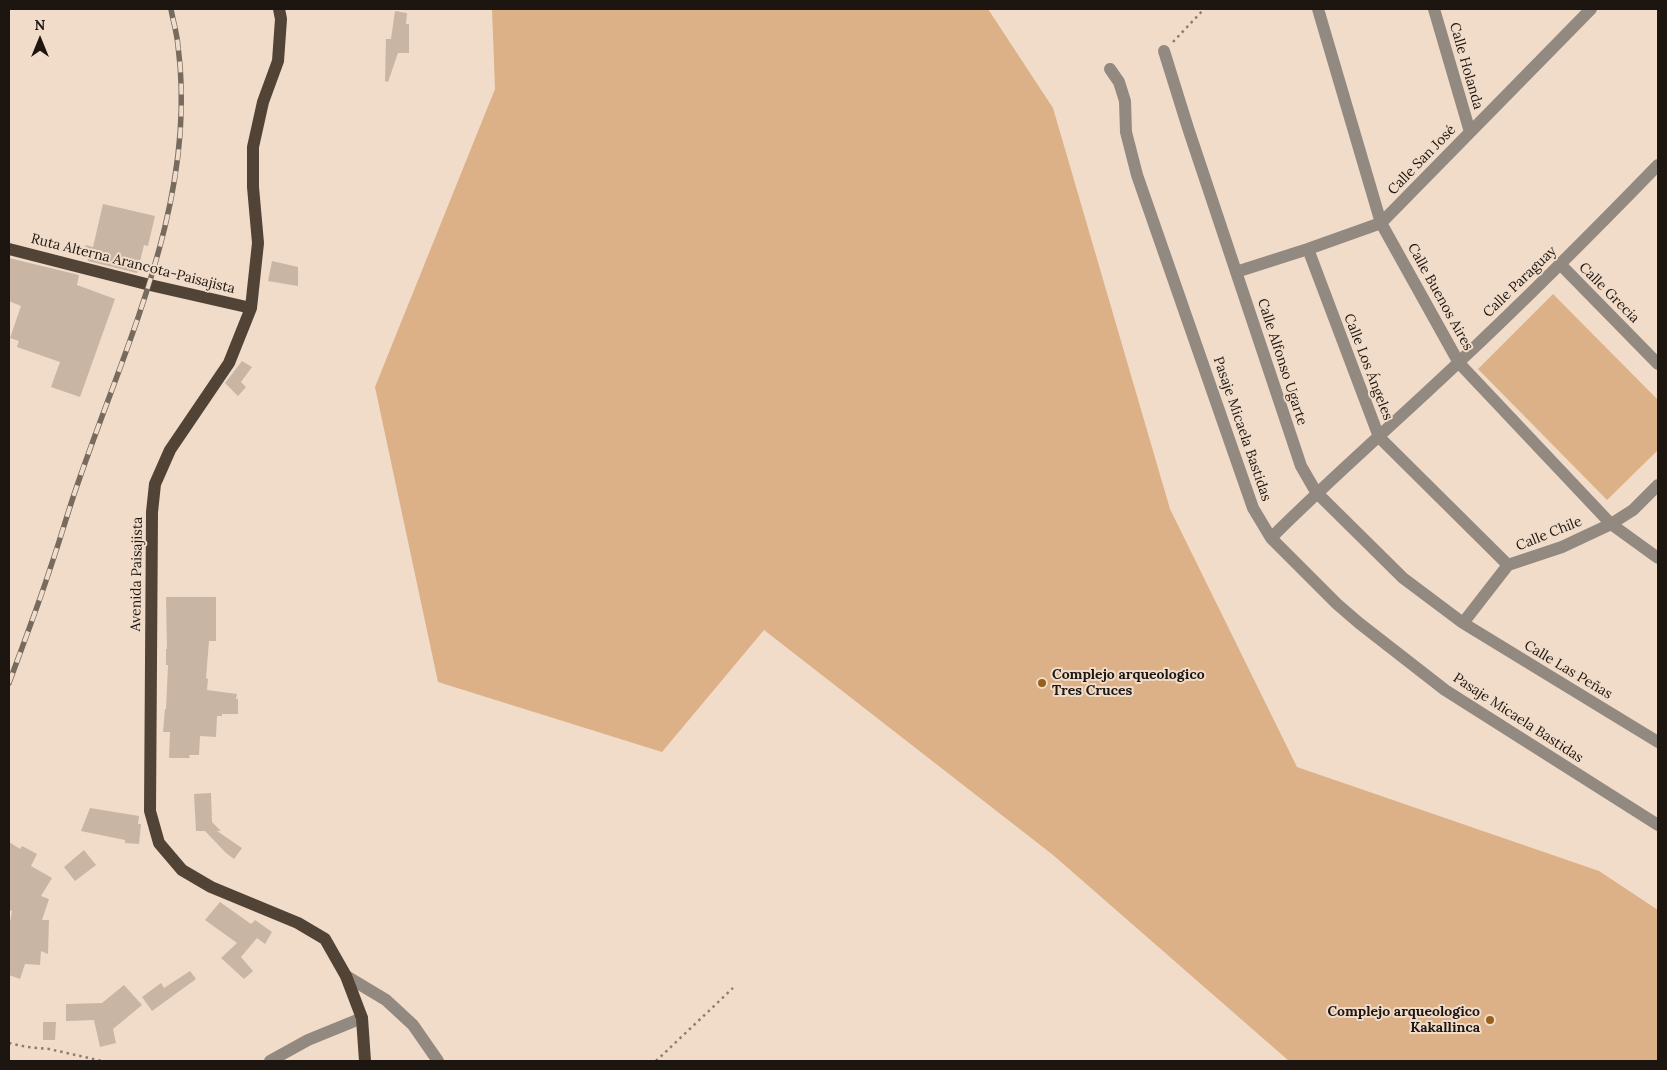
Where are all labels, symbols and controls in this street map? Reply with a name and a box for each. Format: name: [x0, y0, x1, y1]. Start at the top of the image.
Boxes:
north arrow: [15, 15, 65, 65]
text: N: [35, 16, 45, 34]
street label: Calle Holanda: [1446, 21, 1486, 111]
street label: Calle San José: [1384, 122, 1460, 198]
street label: Ruta Alterna Arancota-Paisajista: [29, 230, 237, 298]
street label: Calle Buenos Aires: [1404, 240, 1476, 354]
street label: Calle Paraguay: [1480, 243, 1560, 321]
street label: Calle Grecia: [1575, 259, 1643, 327]
street label: Calle Alfonso Ugarte: [1254, 296, 1310, 428]
street label: Calle Los Ángeles: [1340, 311, 1396, 423]
street label: Pasaje Micaela Bastidas: [1209, 354, 1275, 504]
street label: Calle Chile: [1514, 513, 1584, 555]
street label: Avenida Paisajista: [128, 516, 146, 632]
street label: Calle Las Peñas: [1521, 637, 1615, 703]
place label: Complejo arqueologico Tres Cruces: [1052, 667, 1205, 700]
street label: Pasaje Micaela Bastidas: [1450, 670, 1586, 766]
marker: Complejo arqueologico Tres Cruces: [1036, 677, 1048, 689]
place label: Complejo arqueologico Kakallinca: [1327, 1004, 1480, 1036]
marker: Complejo arqueologico Kakallinca: [1484, 1014, 1496, 1026]

